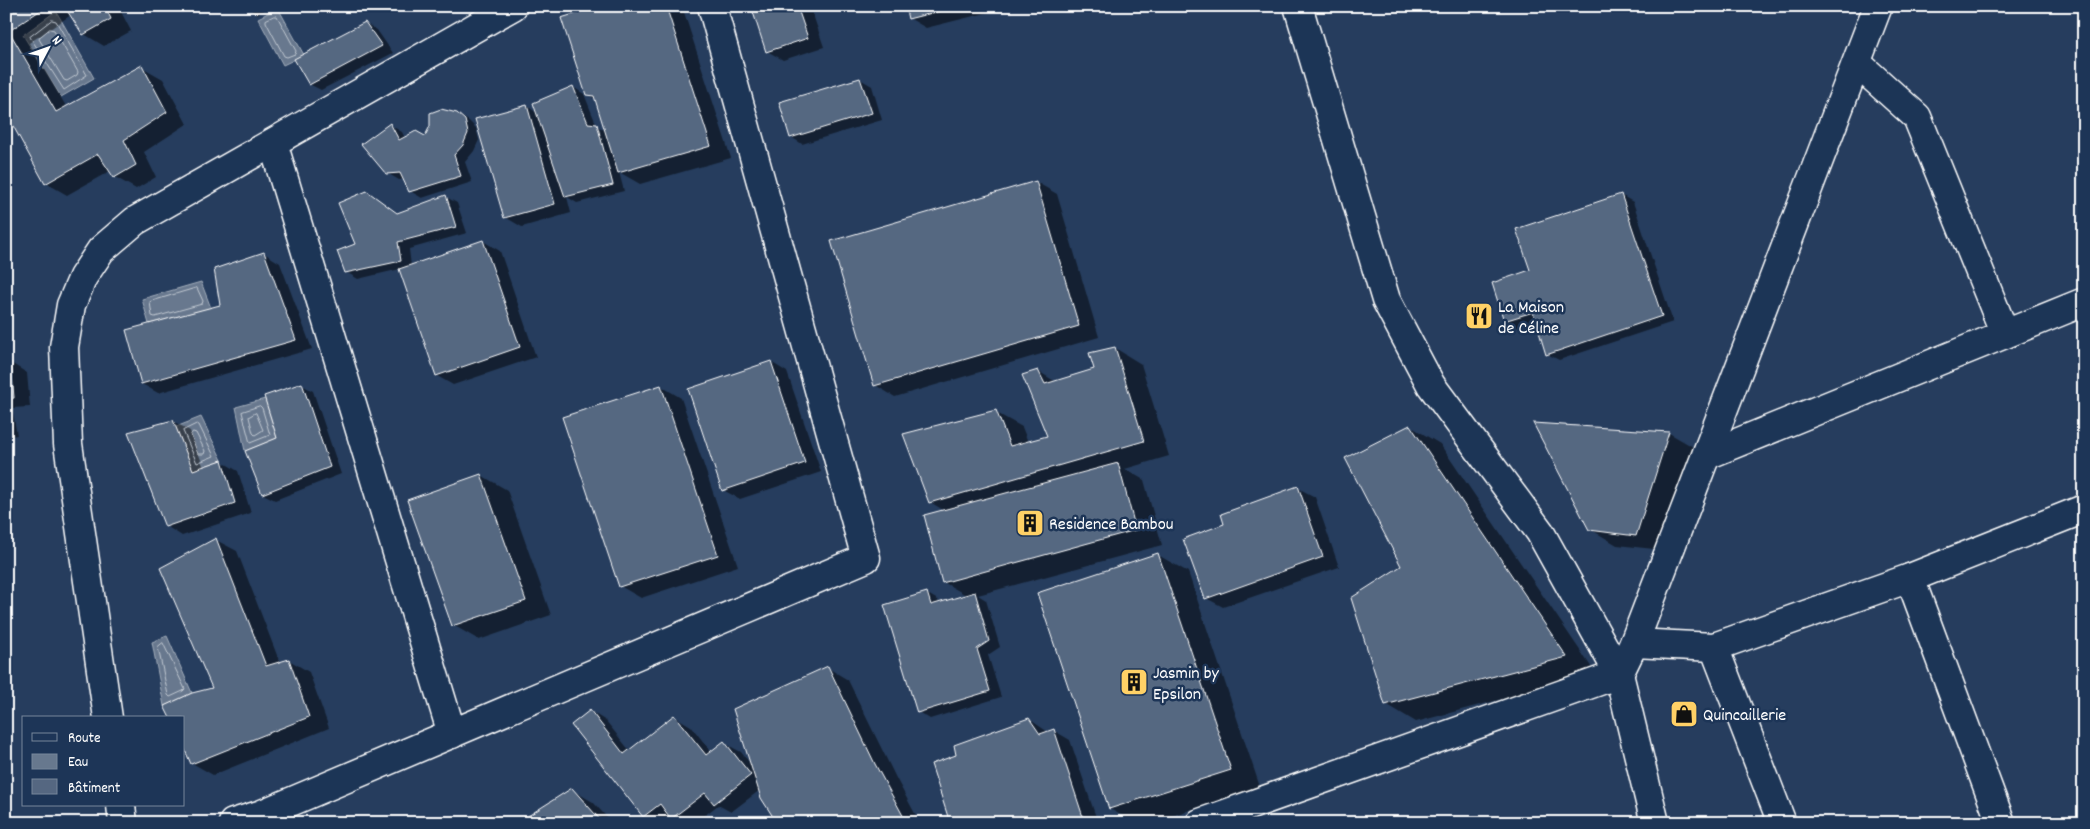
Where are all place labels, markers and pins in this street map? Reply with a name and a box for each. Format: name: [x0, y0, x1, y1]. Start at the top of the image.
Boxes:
place label: La Maison de Céline: [1498, 296, 1564, 342]
restaurant icon: La Maison de Céline: [1464, 301, 1494, 331]
building icon: Residence Bambou: [1015, 508, 1045, 538]
place label: Residence Bambou: [1049, 513, 1173, 538]
place label: Jasmin by Epsilon: [1153, 662, 1219, 708]
building icon: Jasmin by Epsilon: [1119, 667, 1149, 697]
shop icon: Quincaillerie: [1669, 699, 1699, 729]
place label: Quincaillerie: [1703, 704, 1786, 729]

